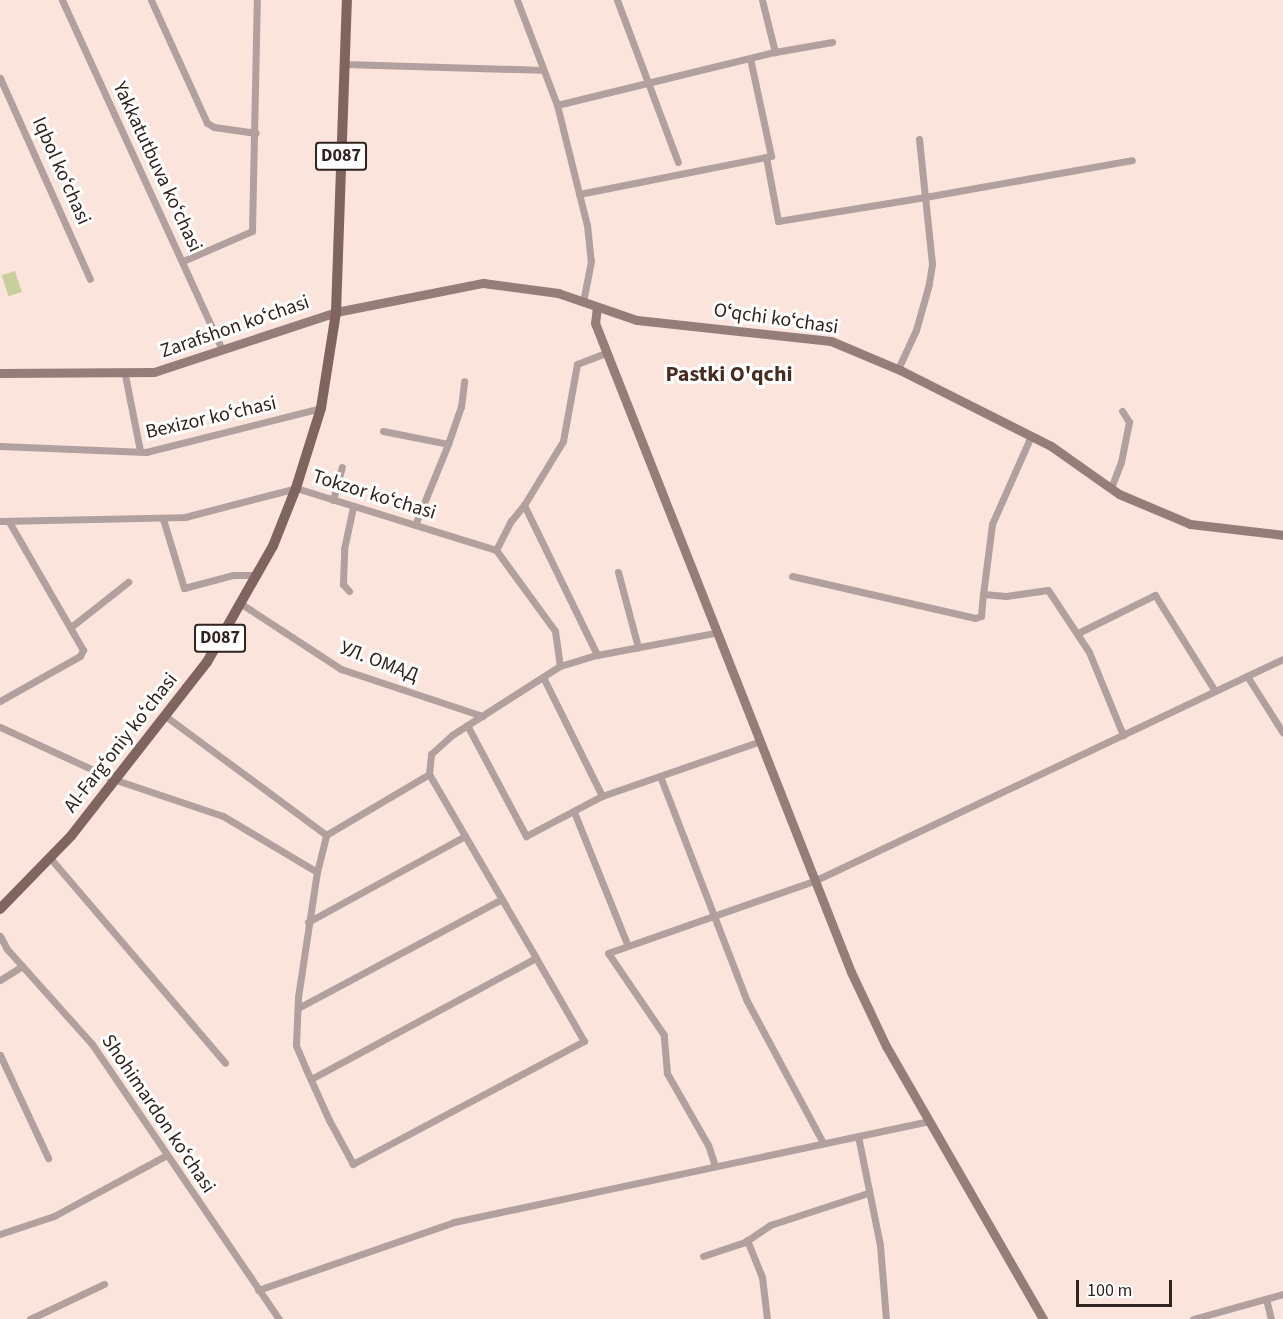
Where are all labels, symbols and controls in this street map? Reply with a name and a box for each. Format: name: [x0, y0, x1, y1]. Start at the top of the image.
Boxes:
street label: Yakkatutbuva koʻchasi: [107, 78, 207, 256]
street label: Iqbol koʻchasi: [27, 113, 95, 229]
road number: D087: [314, 141, 368, 171]
street label: Zarafshon koʻchasi: [157, 290, 313, 364]
street label: Oʻqchi koʻchasi: [712, 298, 840, 340]
district label: Pastki O'qchi: [665, 362, 793, 388]
street label: Bexizor koʻchasi: [143, 391, 279, 445]
street label: Tokzor koʻchasi: [309, 465, 439, 525]
road number: D087: [193, 623, 247, 653]
street label: УЛ. ОМАД: [336, 636, 422, 688]
street label: Al-Fargʻoniy koʻchasi: [59, 668, 183, 818]
street label: Shohimardon koʻchasi: [96, 1030, 220, 1198]
scale bar: [1079, 1268, 1175, 1306]
text: 100 m: [1087, 1278, 1132, 1303]

